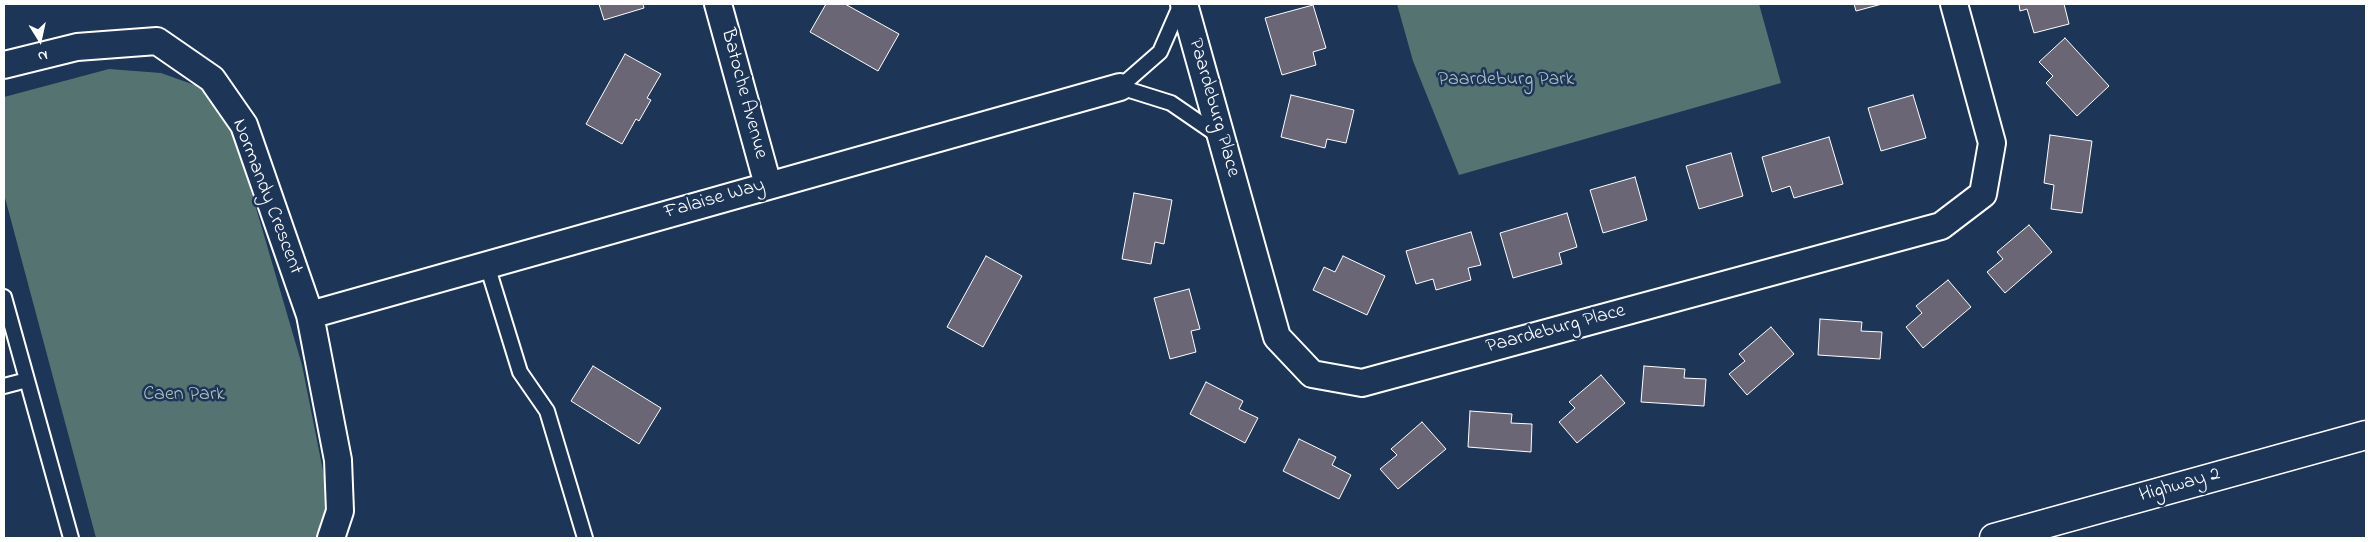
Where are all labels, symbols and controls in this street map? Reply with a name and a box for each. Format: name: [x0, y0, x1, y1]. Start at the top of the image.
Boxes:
north arrow: [15, 15, 65, 65]
street label: Batoche Avenue: [714, 26, 772, 162]
street label: Paardeburg Place: [1182, 36, 1244, 180]
text: N: [36, 44, 49, 66]
park label: Paardeburg Park: [1438, 69, 1574, 93]
street label: Normandy Crescent: [225, 116, 307, 278]
street label: Falaise Way: [662, 174, 768, 226]
street label: Paardeburg Place: [1484, 300, 1628, 360]
park label: Caen Park: [143, 384, 225, 408]
street label: Highway 2: [2137, 463, 2223, 509]

